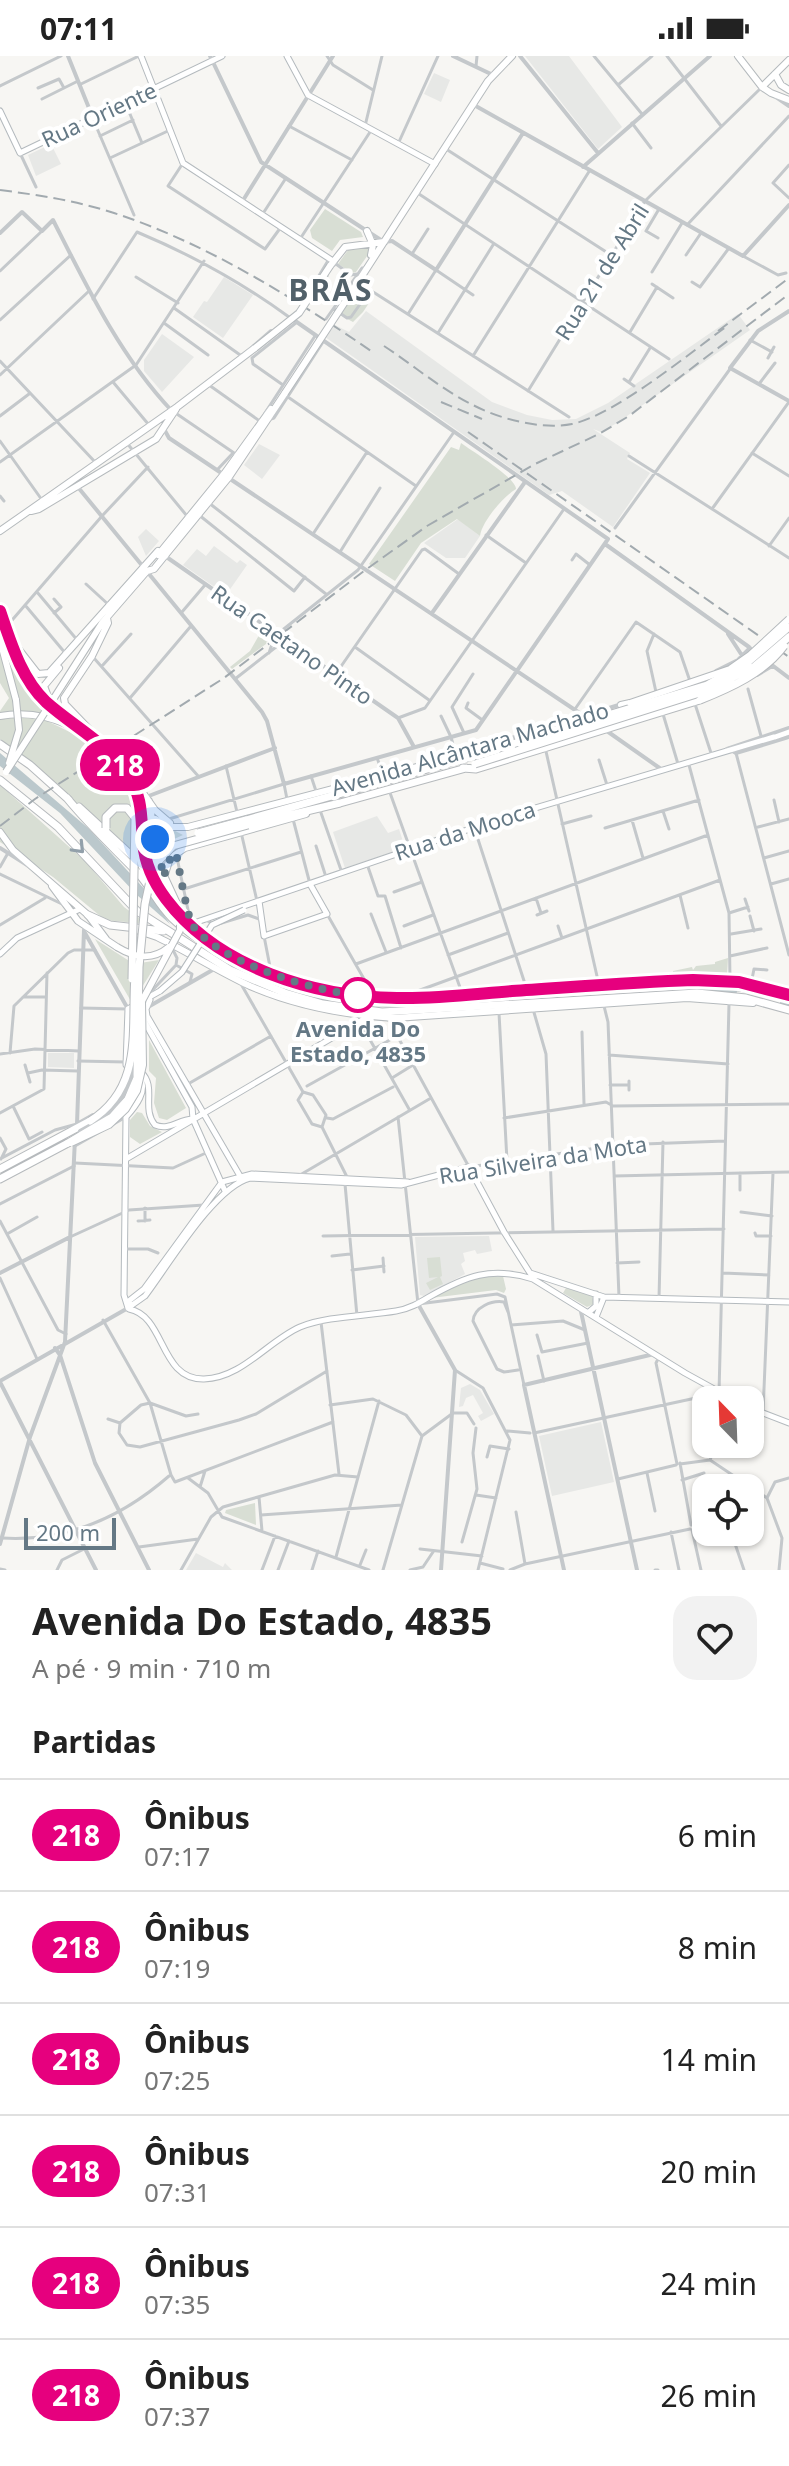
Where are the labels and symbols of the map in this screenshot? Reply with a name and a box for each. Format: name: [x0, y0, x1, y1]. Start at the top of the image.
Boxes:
street label: Rua Oriente: [36, 74, 161, 154]
street label: Rua 21 de Abril: [547, 197, 655, 346]
district label: BRÁS: [289, 269, 373, 310]
street label: Rua Caetano Pinto: [206, 577, 379, 711]
street label: Avenida Alcântara Machado: [327, 694, 612, 802]
line badge: 218: [74, 739, 166, 791]
street label: Rua da Mooca: [390, 793, 539, 867]
your location: [135, 819, 175, 859]
one-way arrow: [69, 839, 84, 853]
marker: Avenida Do Estado, 4835: [341, 978, 375, 1012]
place label: Avenida Do Estado, 4835: [290, 1013, 426, 1068]
street label: Rua Silveira da Mota: [437, 1128, 649, 1190]
north arrow: [692, 1386, 764, 1458]
scale bar: [24, 1514, 116, 1550]

